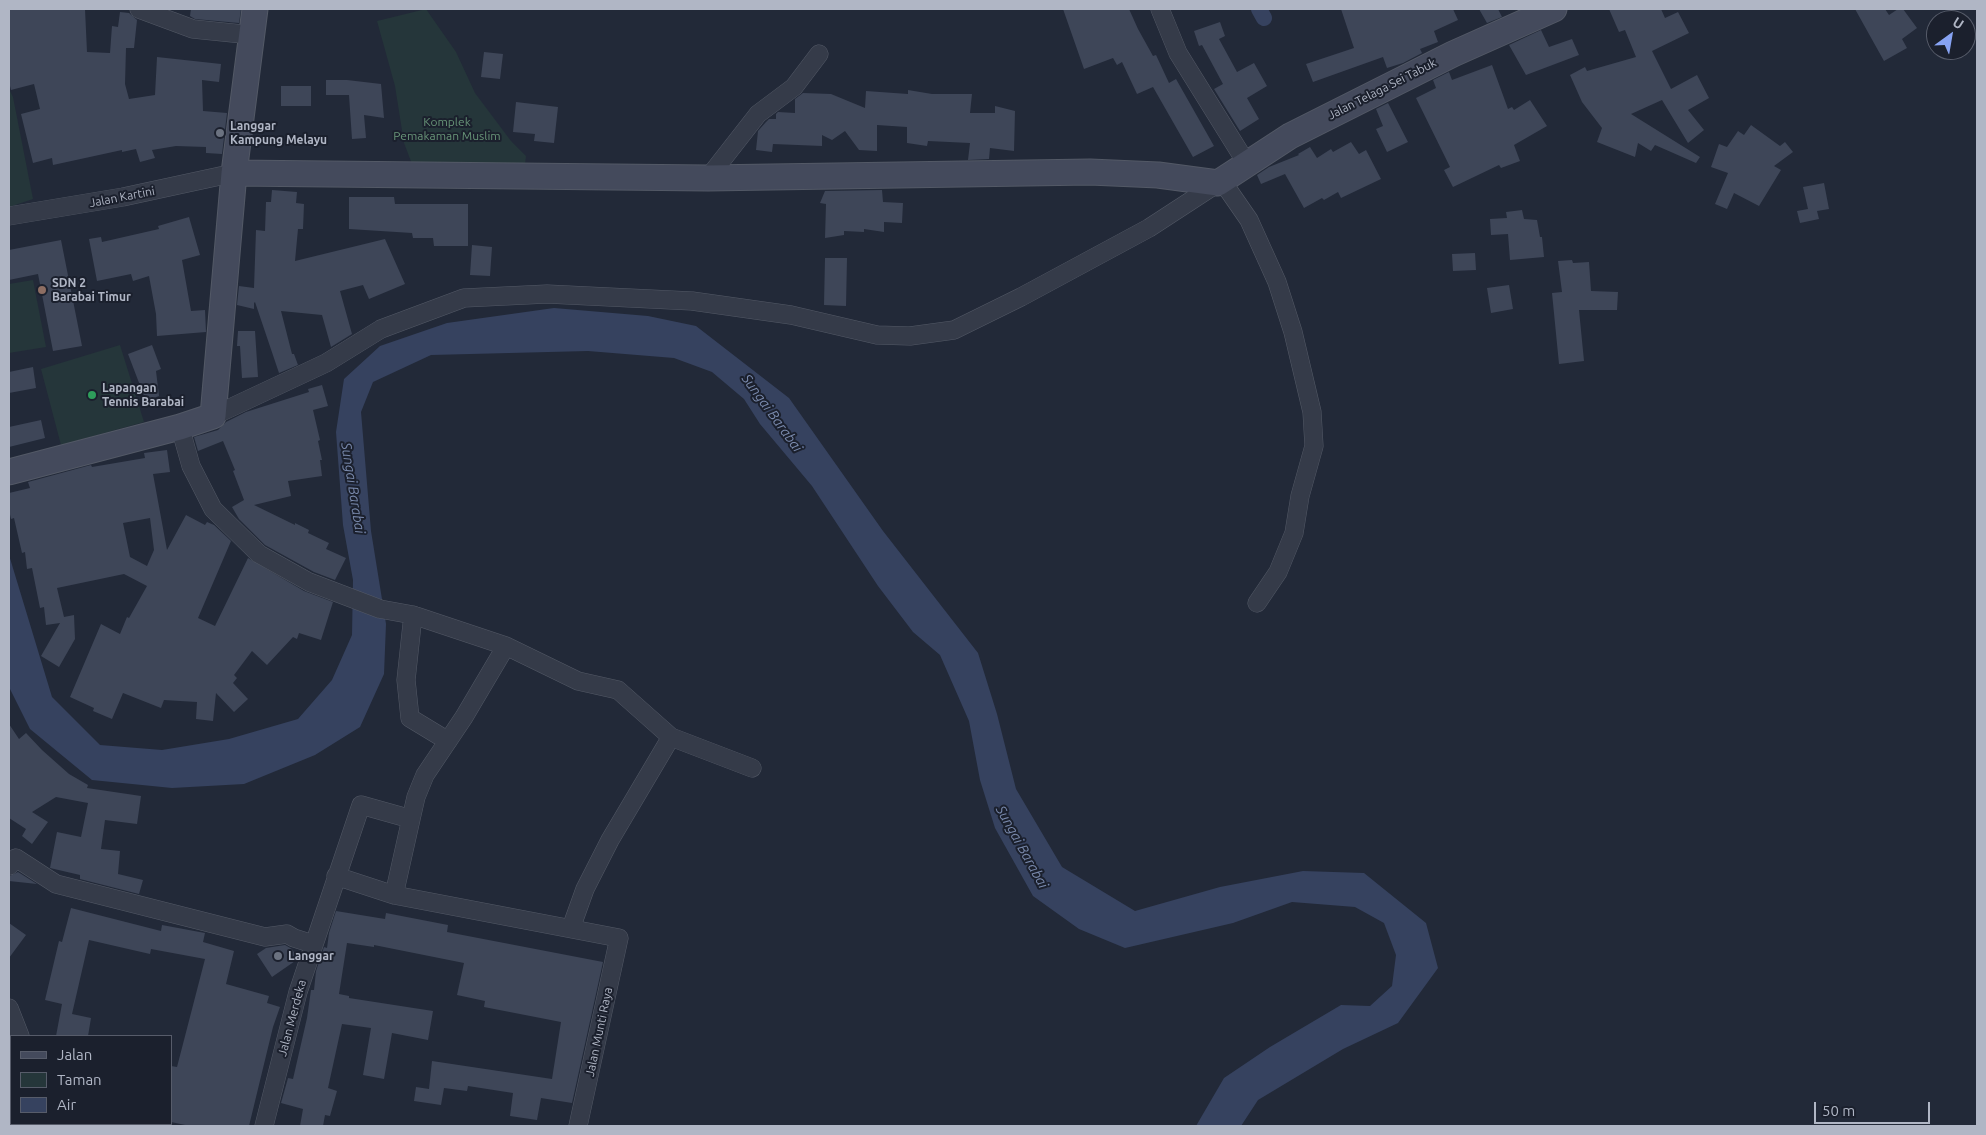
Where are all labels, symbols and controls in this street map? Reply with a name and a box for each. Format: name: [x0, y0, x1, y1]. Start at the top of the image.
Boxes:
north arrow: [1926, 10, 1976, 60]
text: U: [1950, 14, 1967, 33]
street label: Jalan Telaga Sei Tabuk: [1325, 55, 1439, 123]
park label: Komplek Pemakaman Muslim: [393, 115, 501, 143]
place label: Langgar Kampung Melayu: [230, 119, 327, 147]
marker: Langgar Kampung Melayu: [214, 127, 226, 139]
street label: Jalan Kartini: [88, 184, 156, 210]
place label: SDN 2 Barabai Timur: [52, 276, 131, 304]
marker: SDN 2 Barabai Timur: [36, 284, 48, 296]
water label: Sungai Barabai: [738, 371, 806, 455]
place label: Lapangan Tennis Barabai: [102, 381, 184, 409]
marker: Lapangan Tennis Barabai: [86, 389, 98, 401]
water label: Sungai Barabai: [338, 441, 368, 535]
water label: Sungai Barabai: [992, 803, 1052, 891]
place label: Langgar: [288, 949, 334, 963]
marker: Langgar: [272, 950, 284, 962]
street label: Jalan Merdeka: [275, 978, 309, 1058]
street label: Jalan Munti Raya: [582, 986, 616, 1078]
legend: [10, 1035, 172, 1125]
text: Jalan: [57, 1046, 92, 1063]
text: Taman: [57, 1071, 102, 1088]
scale bar: [1816, 1092, 1932, 1124]
text: Air: [57, 1096, 76, 1113]
text: 50 m: [1822, 1102, 1855, 1119]

